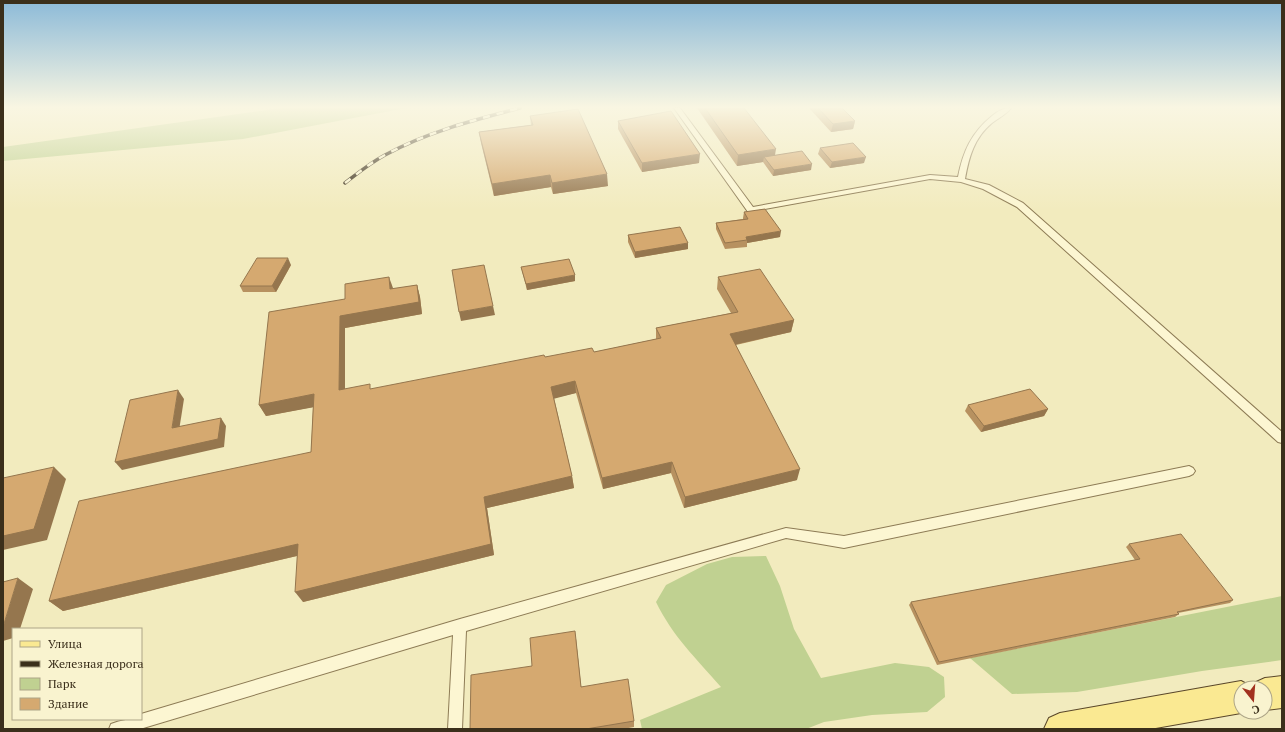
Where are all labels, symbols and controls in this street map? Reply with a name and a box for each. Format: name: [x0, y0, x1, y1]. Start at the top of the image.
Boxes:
legend: [12, 628, 142, 720]
text: Улица: [48, 636, 82, 651]
text: Железная дорога: [48, 656, 144, 671]
text: Парк: [48, 676, 76, 691]
north arrow: [1233, 680, 1273, 720]
text: Здание: [48, 696, 88, 711]
text: С: [1250, 702, 1261, 717]

